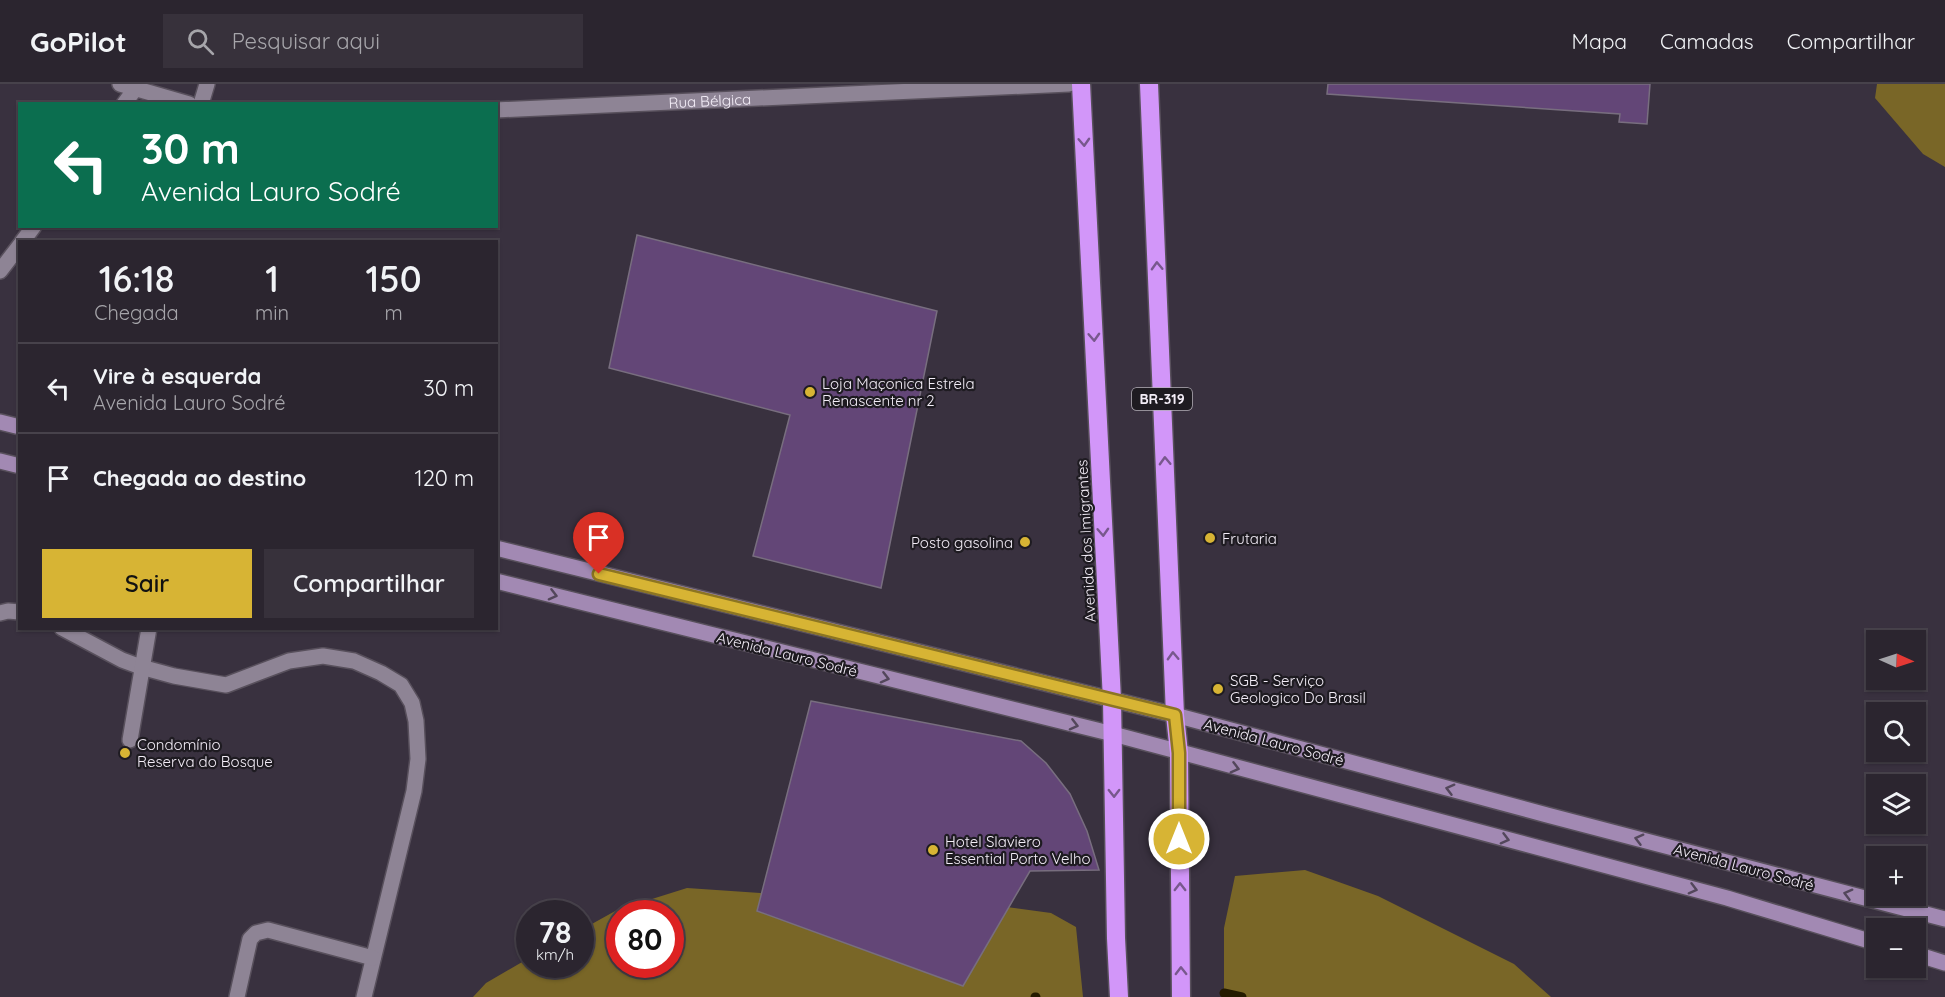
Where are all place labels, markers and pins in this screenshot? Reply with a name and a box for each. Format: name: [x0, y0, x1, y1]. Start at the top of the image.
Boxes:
place label: Loja Maçonica Estrela Renascente nr 2: [822, 374, 975, 410]
marker: Loja Maçonica Estrela Renascente nr 2: [803, 385, 817, 399]
pin: [573, 512, 624, 574]
place label: Frutaria: [1222, 529, 1277, 548]
marker: Frutaria: [1203, 531, 1217, 545]
place label: Posto gasolina: [911, 533, 1013, 552]
marker: Posto gasolina: [1018, 535, 1032, 549]
place label: SGB - Serviço Geologico Do Brasil: [1230, 671, 1366, 707]
marker: SGB - Serviço Geologico Do Brasil: [1211, 682, 1225, 696]
place label: Condomínio Reserva do Bosque: [137, 735, 273, 771]
marker: Condomínio Reserva do Bosque: [118, 746, 132, 760]
place label: Hotel Slaviero Essential Porto Velho: [945, 832, 1091, 868]
marker: Hotel Slaviero Essential Porto Velho: [926, 843, 940, 857]

